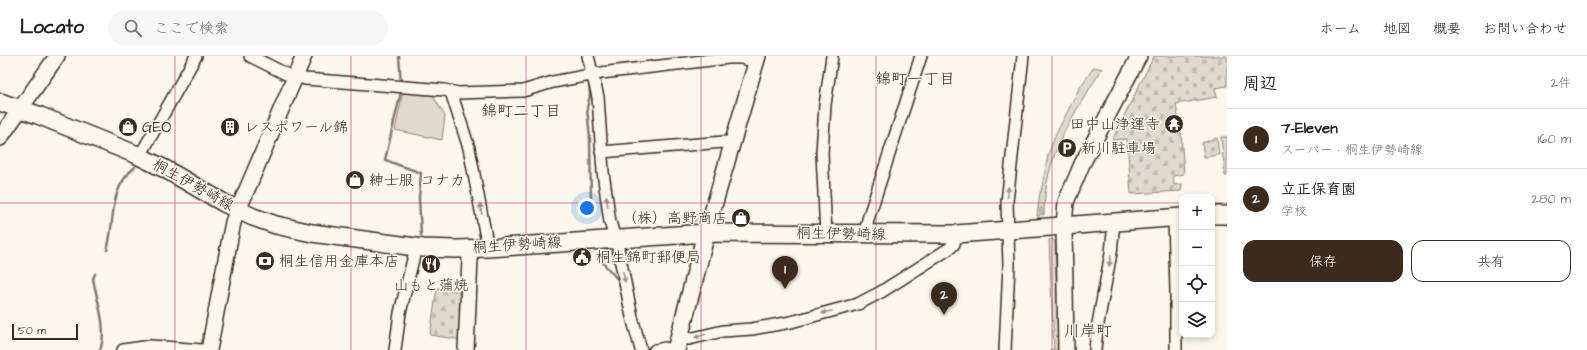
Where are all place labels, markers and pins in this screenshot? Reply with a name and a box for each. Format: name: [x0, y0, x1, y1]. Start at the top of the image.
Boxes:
temple icon: 田中山浄運寺: [1163, 113, 1185, 135]
place label: 田中山浄運寺: [1070, 114, 1160, 135]
shop icon: GEO: [117, 116, 139, 138]
building icon: レスポワール錦: [219, 116, 241, 138]
place label: GEO: [142, 117, 171, 138]
place label: レスポワール錦: [244, 117, 348, 138]
parking icon: 新川駐車場: [1056, 137, 1078, 159]
place label: 新川駐車場: [1081, 138, 1156, 159]
shop icon: 紳士服 コナカ: [344, 169, 366, 191]
place label: 紳士服 コナカ: [369, 170, 465, 191]
shop icon: （株）高野商店: [730, 207, 752, 229]
place label: （株）高野商店: [622, 208, 727, 229]
public building icon: 桐生錦町郵便局: [571, 246, 593, 268]
place label: 桐生錦町郵便局: [596, 247, 701, 268]
bank icon: 桐生信用金庫本店: [254, 250, 276, 272]
place label: 桐生信用金庫本店: [279, 251, 399, 272]
restaurant icon: 山もと蒲焼: [420, 253, 442, 275]
pin: 1: [772, 256, 798, 289]
place label: 山もと蒲焼: [393, 275, 469, 296]
pin: 2: [931, 282, 957, 315]

